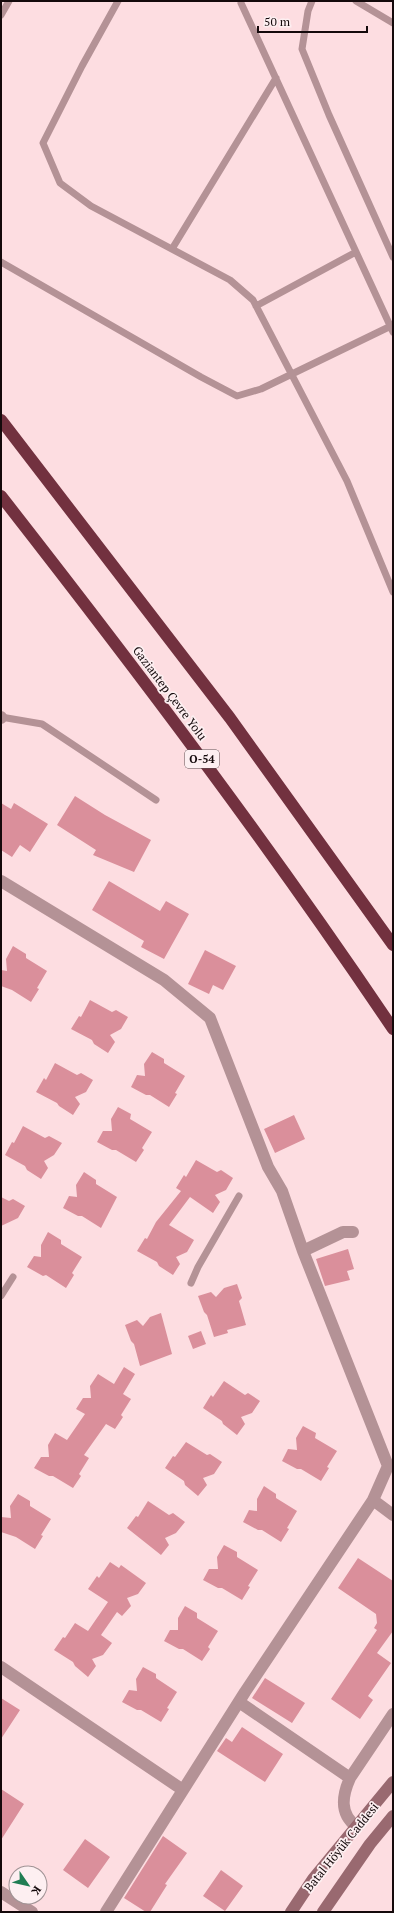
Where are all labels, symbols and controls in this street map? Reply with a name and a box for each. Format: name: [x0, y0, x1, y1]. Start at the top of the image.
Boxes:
scale bar: [258, 8, 367, 34]
text: 50 m: [264, 14, 291, 29]
street label: Gaziantep Çevre Yolu: [130, 643, 210, 743]
road number: O-54: [185, 750, 219, 768]
street label: Batal Höyük Caddesi: [301, 1799, 382, 1894]
north arrow: [8, 1865, 48, 1905]
text: K: [28, 1883, 44, 1898]

